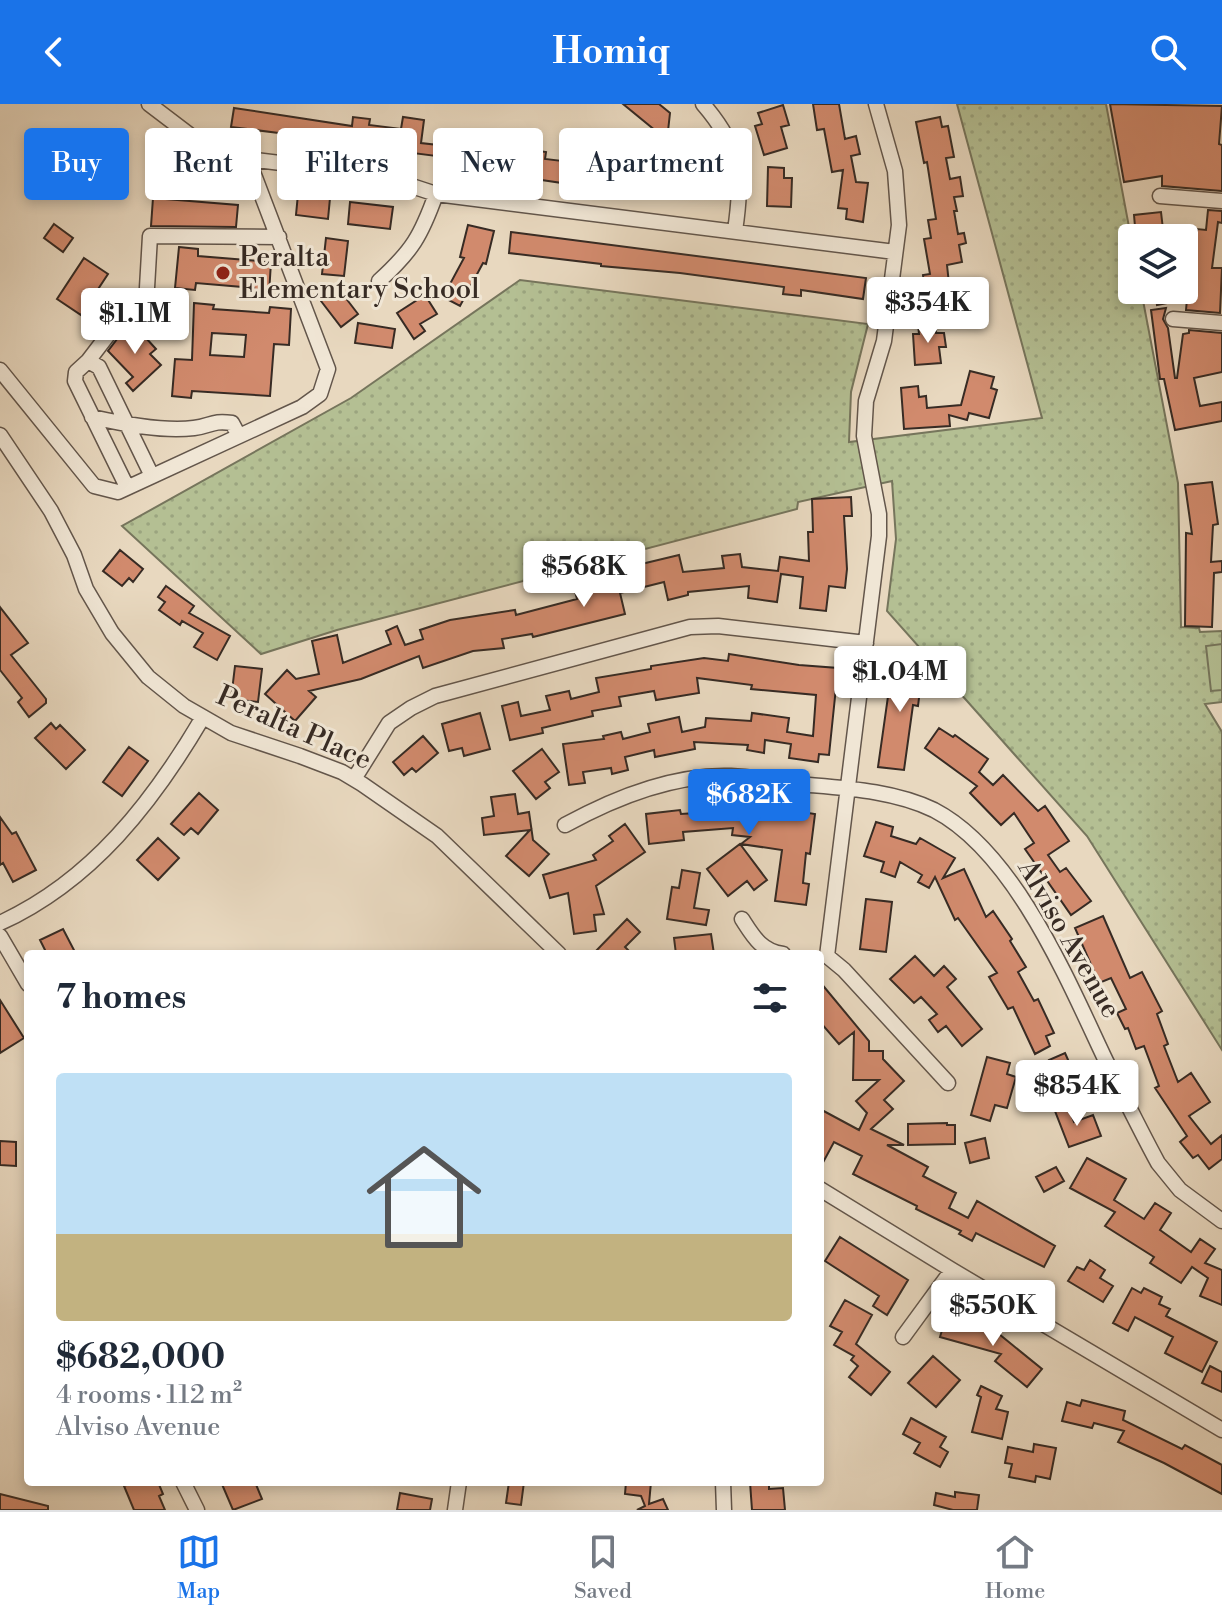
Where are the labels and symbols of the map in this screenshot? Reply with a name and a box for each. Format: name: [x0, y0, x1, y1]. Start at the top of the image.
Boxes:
place label: Peralta Elementary School: [239, 240, 480, 307]
marker: Peralta Elementary School: [214, 264, 232, 282]
pin: $354K: [872, 277, 984, 345]
pin: $1.1M: [79, 288, 191, 356]
pin: $568K: [528, 541, 640, 609]
pin: $1.04M: [835, 646, 965, 714]
street label: Peralta Place: [211, 678, 377, 778]
pin: $682K: [693, 769, 805, 837]
street label: Alviso Avenue: [1009, 853, 1128, 1024]
pin: $854K: [1021, 1060, 1133, 1128]
pin: $550K: [937, 1280, 1049, 1348]

